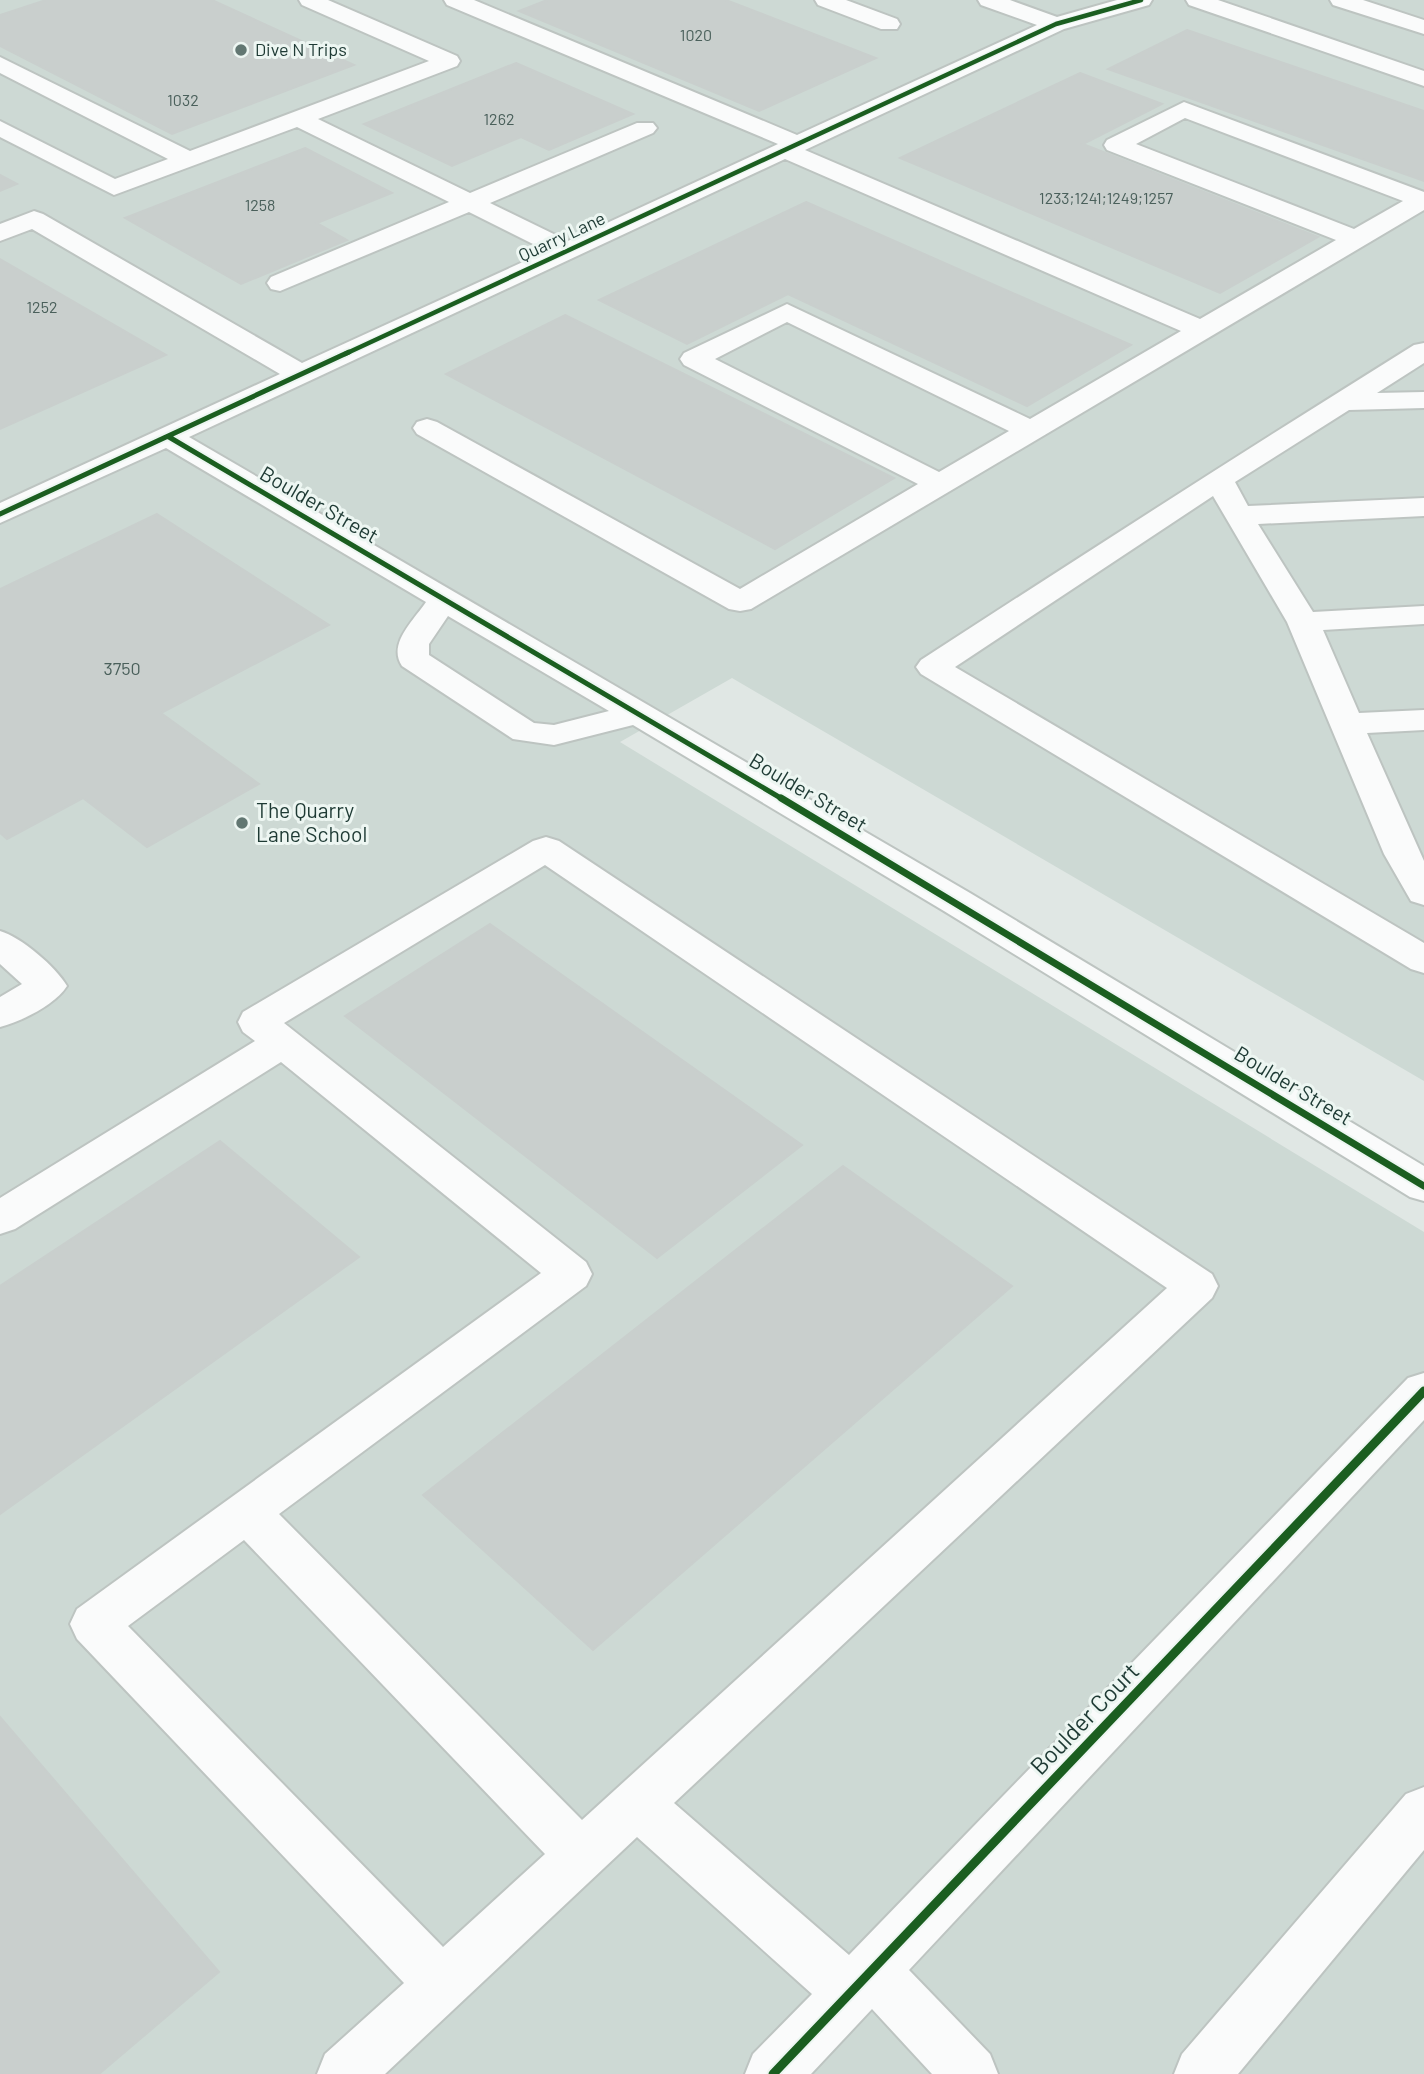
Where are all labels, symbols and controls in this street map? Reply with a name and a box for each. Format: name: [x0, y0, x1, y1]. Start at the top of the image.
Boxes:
house number: 1020: [680, 25, 712, 44]
place label: Dive N Trips: [255, 38, 347, 60]
marker: Dive N Trips: [233, 42, 249, 58]
house number: 1032: [167, 90, 199, 109]
house number: 1262: [484, 109, 515, 128]
house number: 1233;1241;1249;1257: [1039, 188, 1173, 207]
house number: 1258: [245, 195, 275, 214]
street label: Quarry Lane: [515, 206, 609, 266]
house number: 1252: [27, 297, 57, 316]
street label: Boulder Street: [256, 460, 383, 548]
house number: 3750: [103, 657, 141, 679]
street label: Boulder Street: [746, 747, 872, 837]
place label: The Quarry Lane School: [256, 797, 367, 846]
marker: The Quarry Lane School: [234, 815, 250, 831]
street label: Boulder Street: [1231, 1040, 1357, 1130]
street label: Boulder Court: [1023, 1656, 1144, 1780]

